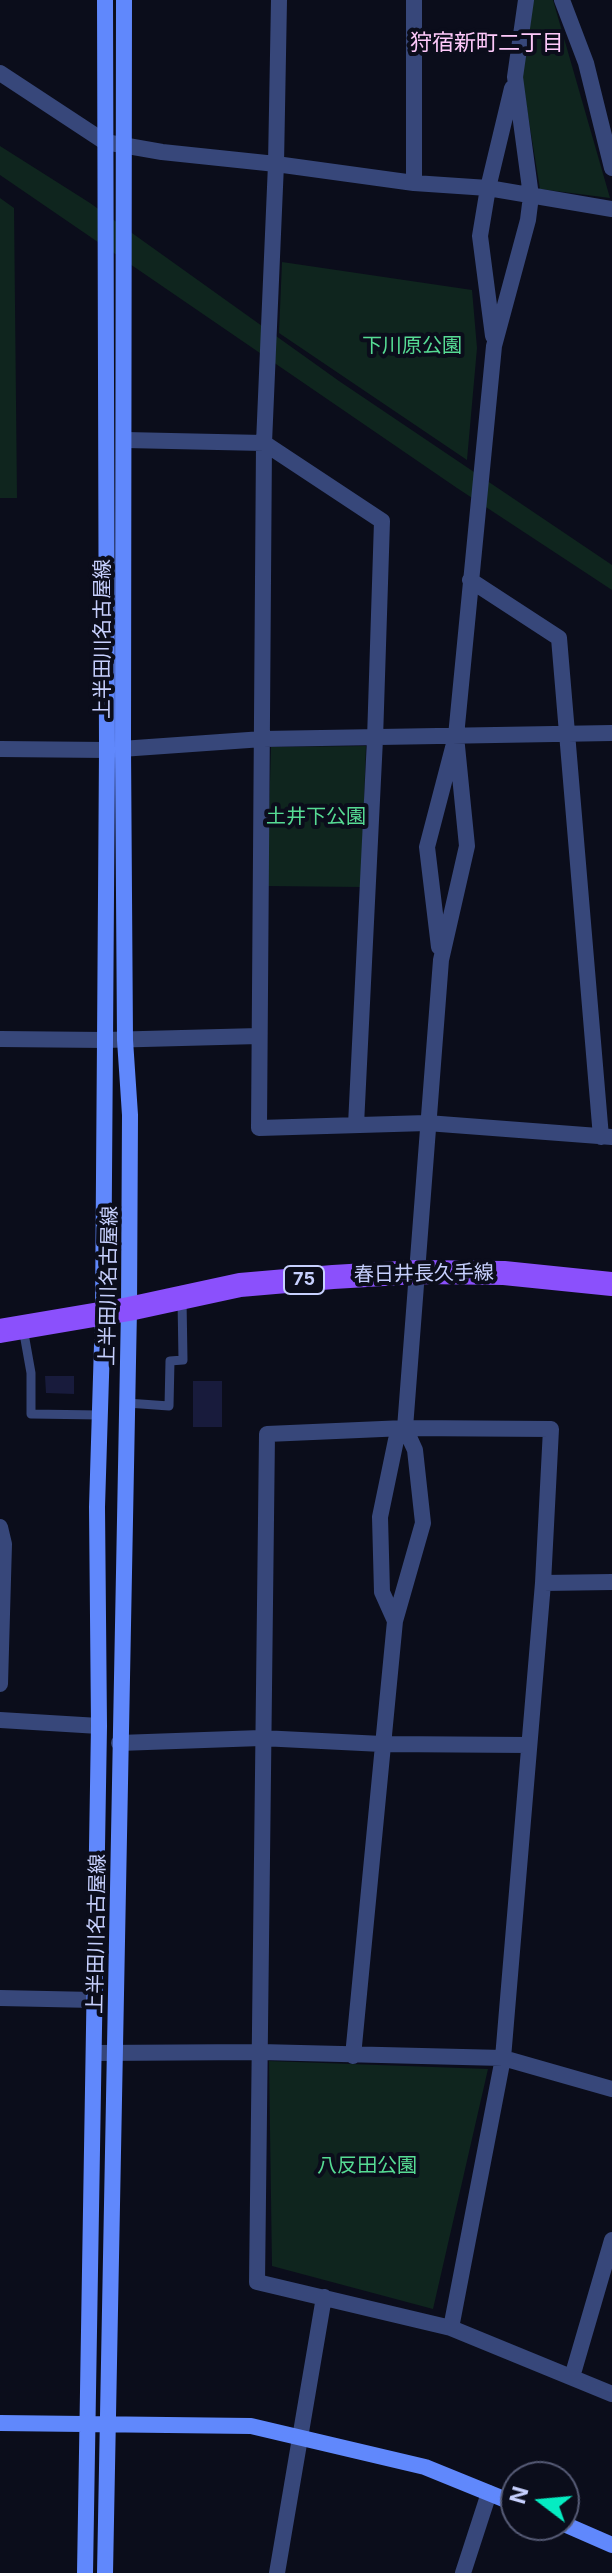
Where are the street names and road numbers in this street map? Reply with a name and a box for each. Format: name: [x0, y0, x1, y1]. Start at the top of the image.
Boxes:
street label: 上半田川名古屋線: [91, 559, 115, 719]
street label: 上半田川名古屋線: [96, 1206, 122, 1366]
street label: 春日井長久手線: [354, 1261, 494, 1287]
road number: 75: [284, 1266, 324, 1294]
street label: 上半田川名古屋線: [84, 1854, 110, 2014]

